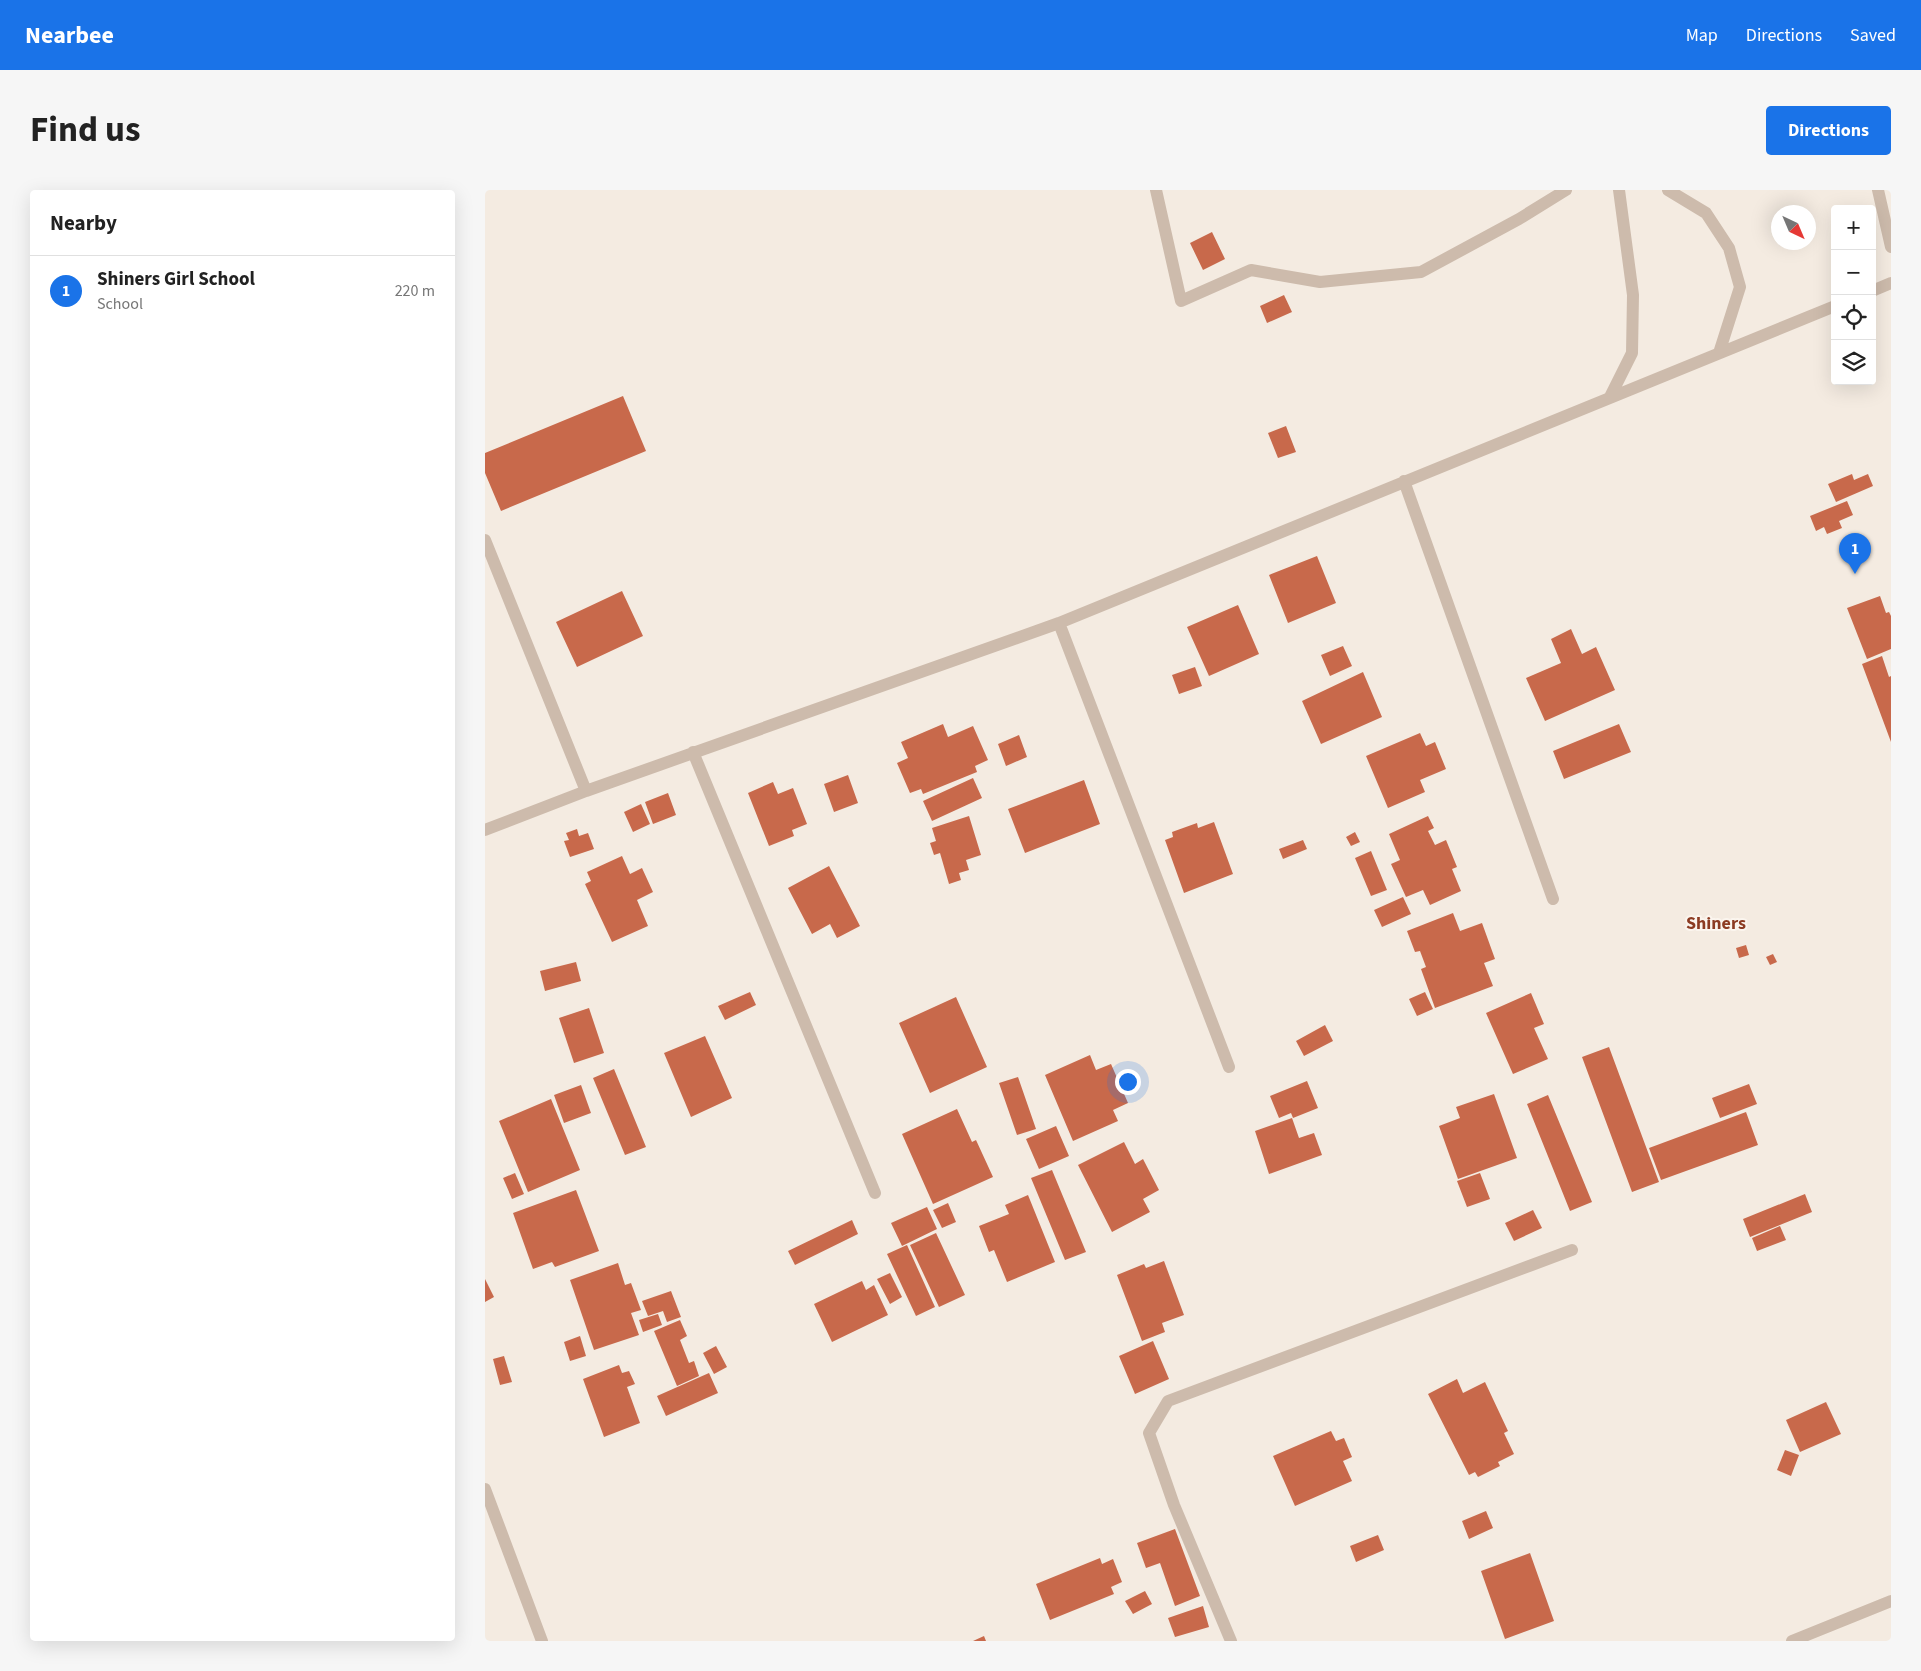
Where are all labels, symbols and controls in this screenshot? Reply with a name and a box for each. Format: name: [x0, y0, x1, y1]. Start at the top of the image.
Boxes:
text: Nearbee: [25, 18, 114, 53]
text: Map: [1686, 23, 1718, 48]
text: Directions: [1746, 23, 1822, 48]
text: Saved: [1850, 23, 1896, 48]
text: Find us: [30, 105, 140, 155]
button: Directions: [1766, 106, 1891, 155]
north arrow: [1771, 205, 1816, 250]
map controls: [1831, 205, 1876, 385]
button: +: [1831, 205, 1876, 250]
text: Nearby: [50, 208, 117, 238]
button: −: [1831, 250, 1876, 295]
text: Shiners Girl School: [97, 266, 255, 293]
text: 1: [62, 280, 70, 302]
text: 220 m: [395, 280, 435, 302]
text: School: [97, 293, 143, 315]
button: locate: [1831, 295, 1876, 340]
button: layers: [1831, 340, 1876, 385]
pin: 1: [1839, 533, 1871, 574]
district label: Shiners: [1686, 911, 1746, 936]
your location: [1115, 1069, 1141, 1095]

